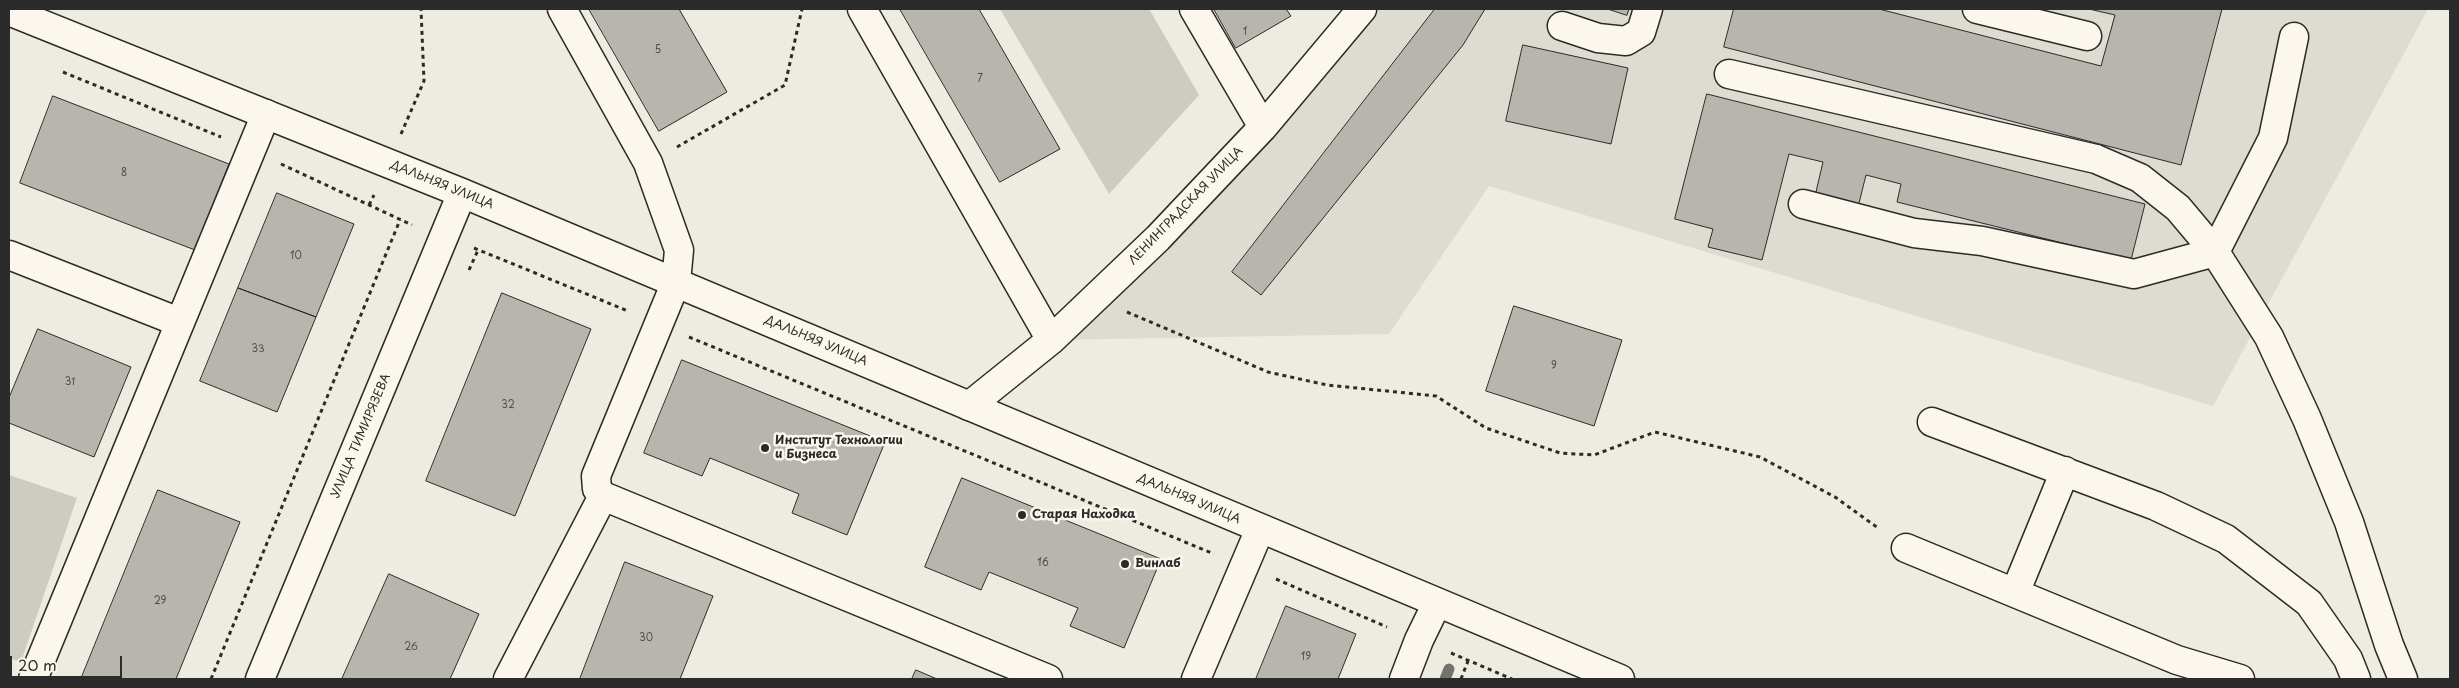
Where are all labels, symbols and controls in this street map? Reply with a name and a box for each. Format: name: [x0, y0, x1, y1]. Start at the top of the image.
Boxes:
house number: 1: [1243, 26, 1247, 38]
house number: 5: [655, 44, 661, 56]
house number: 7: [977, 73, 983, 85]
street label: ЛЕНИНГРАДСКАЯ УЛИЦА: [1126, 144, 1246, 268]
street label: ДАЛЬНЯЯ УЛИЦА: [388, 158, 496, 212]
house number: 8: [121, 167, 127, 179]
house number: 10: [290, 250, 302, 262]
street label: ДАЛЬНЯЯ УЛИЦА: [763, 313, 869, 369]
house number: 33: [251, 343, 265, 355]
house number: 9: [1551, 360, 1557, 372]
street label: УЛИЦА ТИМИРЯЗЕВА: [328, 372, 394, 500]
house number: 31: [65, 376, 75, 388]
house number: 32: [501, 399, 515, 411]
place label: Институт Технологии и Бизнеса: [775, 434, 903, 462]
marker: Институт Технологии и Бизнеса: [759, 442, 771, 454]
street label: ДАЛЬНЯЯ УЛИЦА: [1136, 471, 1242, 527]
place label: Старая Находка: [1032, 508, 1135, 522]
marker: Старая Находка: [1016, 509, 1028, 521]
house number: 16: [1037, 557, 1049, 569]
place label: Винлаб: [1135, 557, 1181, 571]
marker: Винлаб: [1119, 558, 1131, 570]
house number: 29: [154, 595, 166, 607]
house number: 30: [639, 632, 653, 644]
house number: 26: [404, 641, 418, 653]
scale bar: [12, 646, 125, 678]
house number: 19: [1301, 651, 1311, 663]
text: 20 m: [18, 653, 57, 676]

